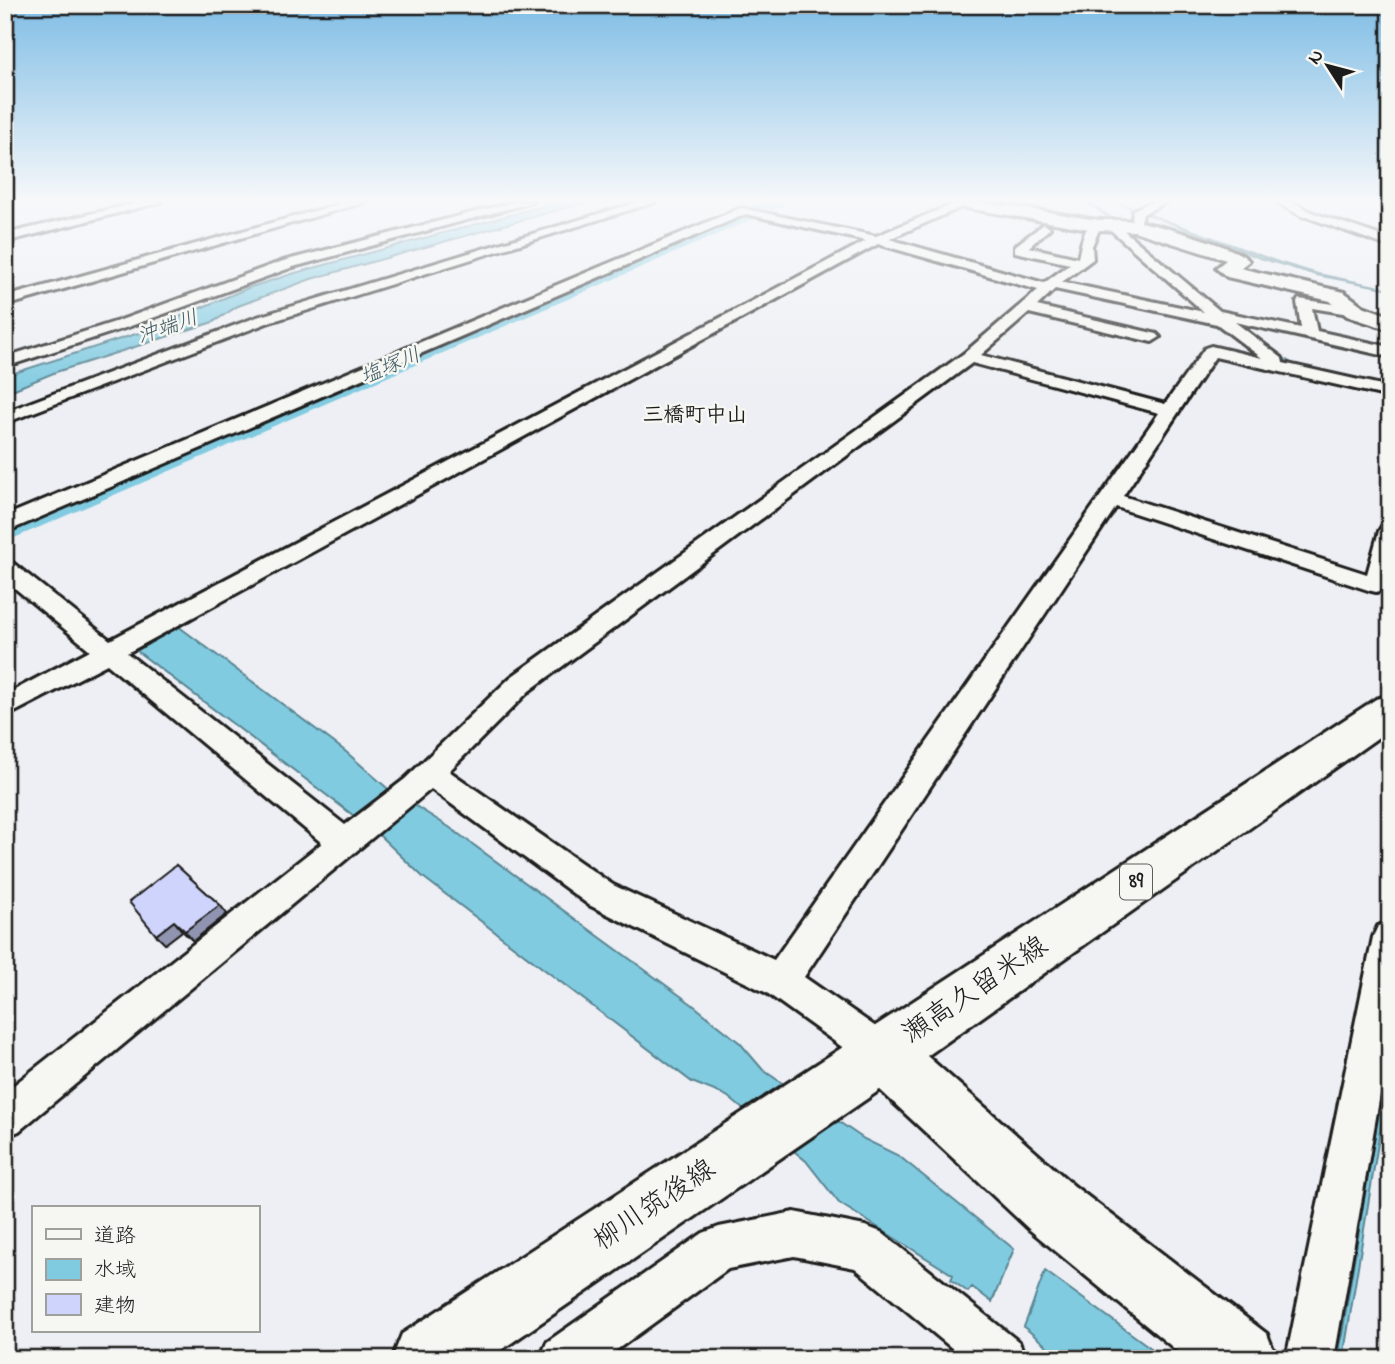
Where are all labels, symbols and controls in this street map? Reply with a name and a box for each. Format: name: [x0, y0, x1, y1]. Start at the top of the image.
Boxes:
north arrow: [1294, 32, 1364, 102]
text: N: [1302, 44, 1331, 71]
water label: 沖端川: [133, 304, 203, 352]
water label: 塩塚川: [356, 341, 426, 393]
district label: 三橋町中山: [643, 401, 748, 431]
road number: 89: [1120, 864, 1152, 900]
street label: 瀬高久留米線: [895, 927, 1057, 1055]
street label: 柳川筑後線: [585, 1150, 725, 1262]
legend: [32, 1206, 259, 1332]
text: 道路: [94, 1222, 136, 1252]
text: 水域: [94, 1256, 136, 1286]
text: 建物: [94, 1292, 136, 1322]

